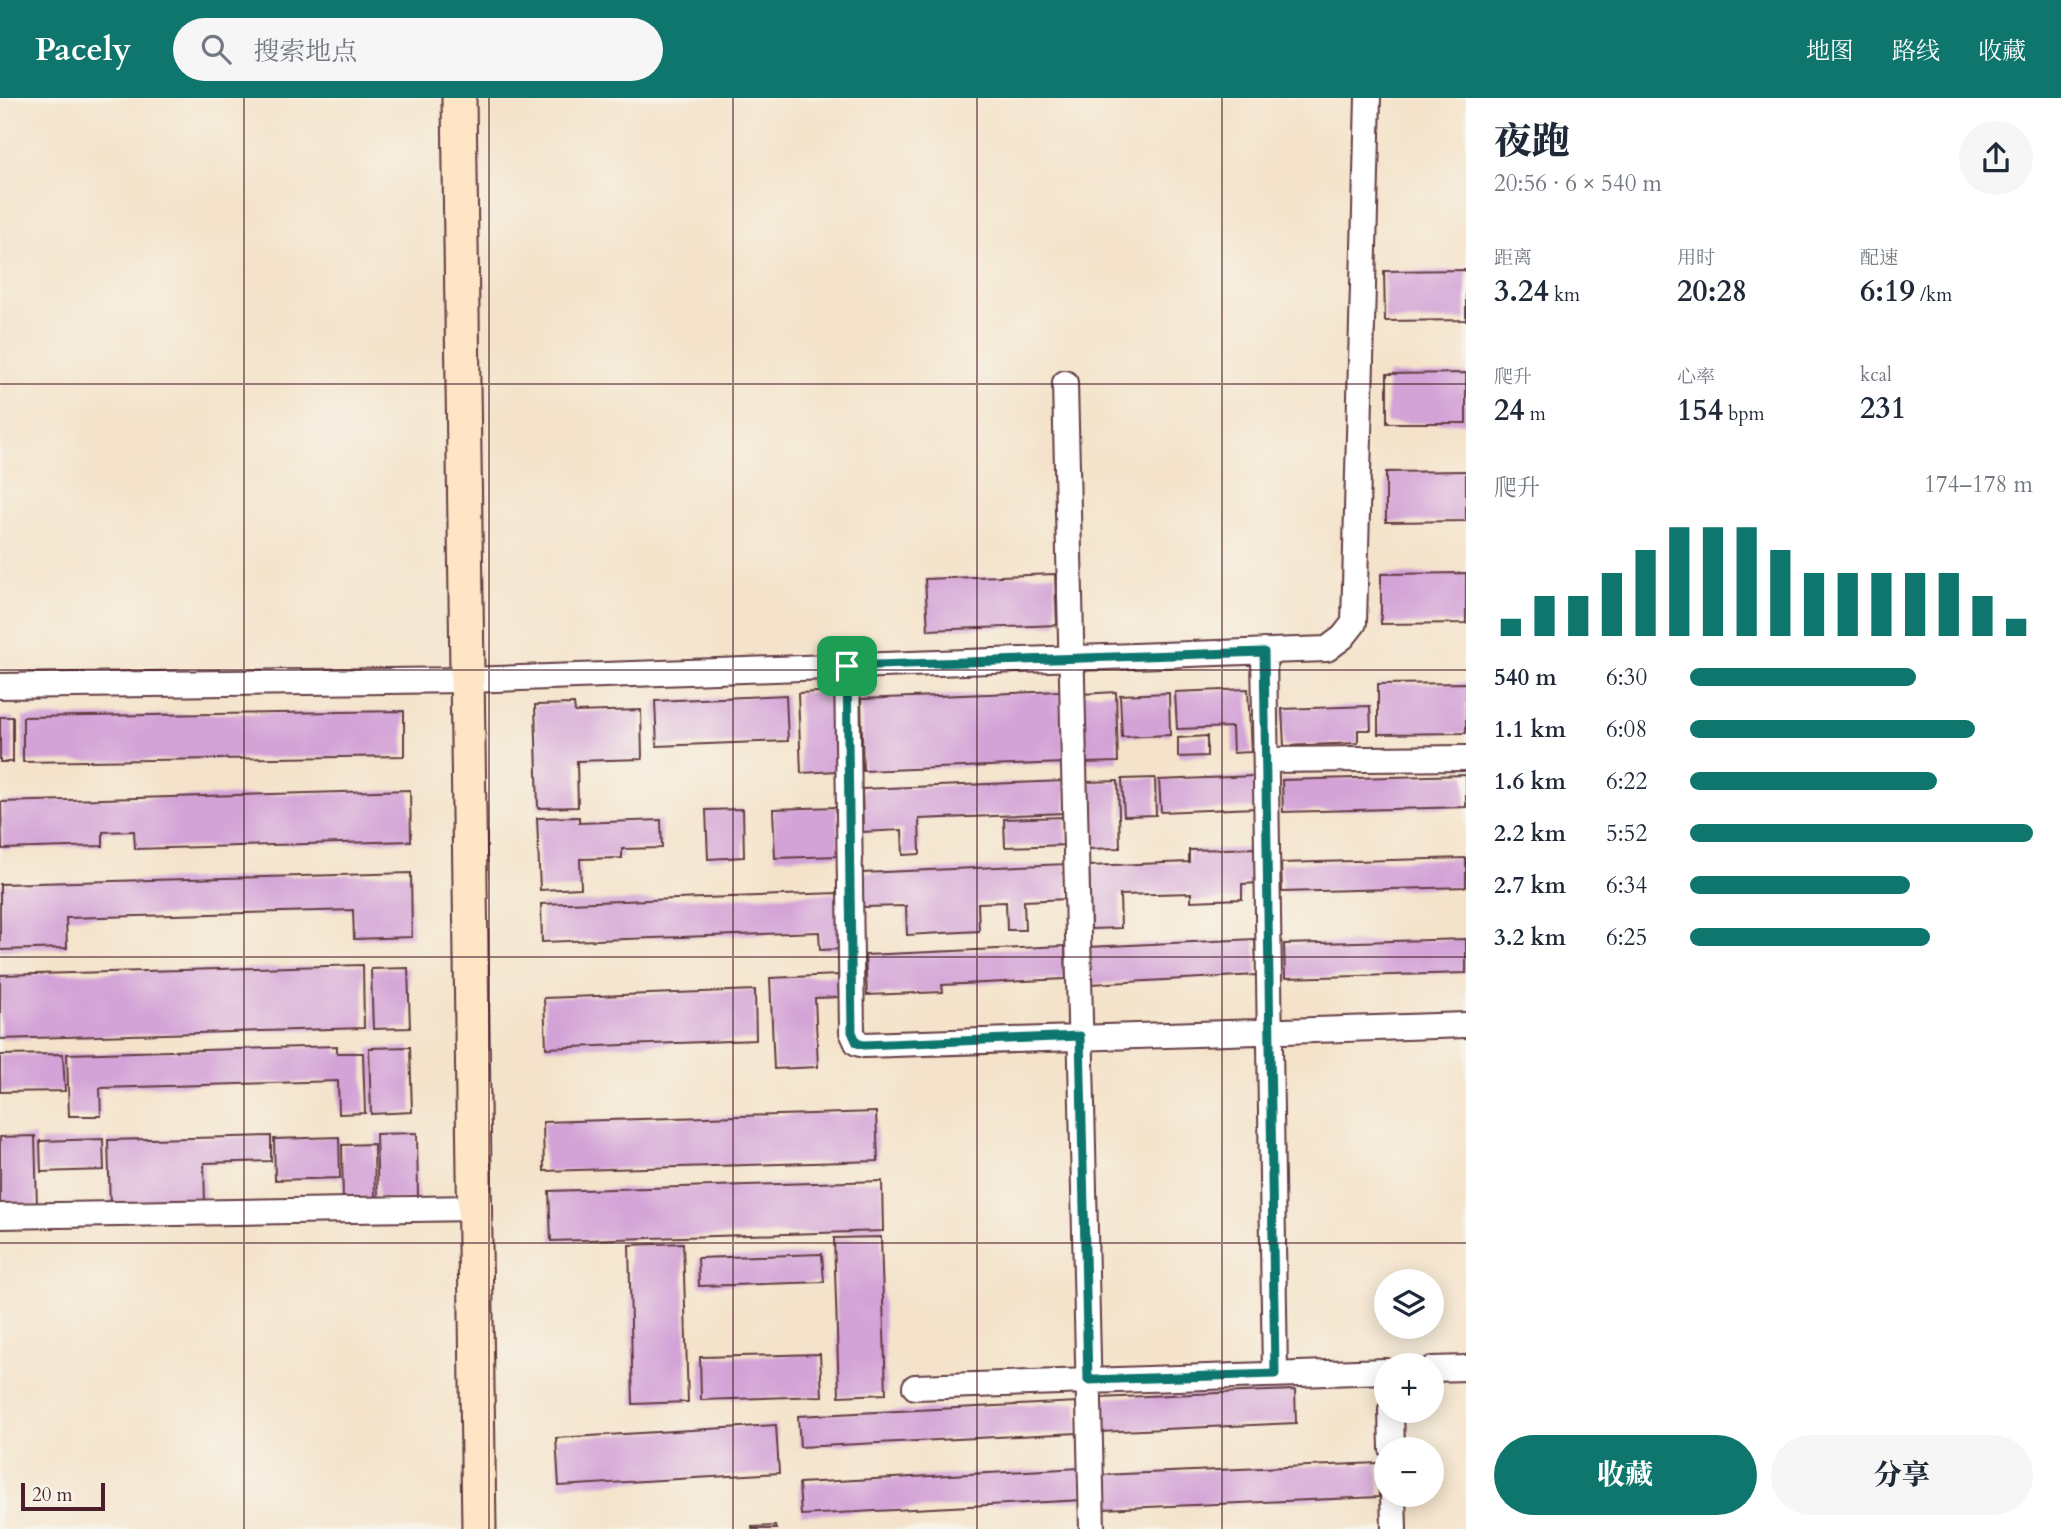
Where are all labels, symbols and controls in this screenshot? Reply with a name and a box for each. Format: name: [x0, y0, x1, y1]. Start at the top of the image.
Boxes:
search box: [173, 18, 663, 81]
text: Pacely: [35, 27, 131, 72]
icon: search: [197, 30, 235, 68]
text: 搜索地点: [253, 34, 357, 69]
text: 地图: [1806, 35, 1854, 68]
text: 路线: [1892, 35, 1940, 68]
text: 收藏: [1978, 35, 2026, 68]
text: 夜跑: [1494, 116, 1570, 168]
button: share: [1959, 121, 2033, 195]
text: 20:56 · 6 × 540 m: [1494, 168, 1662, 199]
text: 距离: [1494, 245, 1532, 271]
text: 用时: [1677, 245, 1715, 271]
text: 配速: [1860, 245, 1898, 271]
text: 3.24: [1494, 271, 1549, 312]
text: 20:28: [1677, 271, 1747, 312]
text: 6:19: [1860, 271, 1915, 312]
text: km: [1549, 282, 1580, 308]
text: /km: [1915, 282, 1952, 308]
text: kcal: [1860, 362, 1892, 388]
text: 爬升: [1494, 364, 1532, 390]
text: 心率: [1677, 364, 1715, 390]
text: 231: [1860, 388, 1906, 429]
text: 24: [1494, 390, 1525, 431]
text: 154: [1677, 390, 1723, 431]
text: m: [1525, 401, 1546, 427]
text: bpm: [1723, 401, 1765, 427]
text: 174–178 m: [1924, 469, 2033, 500]
text: 爬升: [1494, 472, 1540, 503]
pin: [817, 636, 877, 696]
icon: arrive: [828, 647, 866, 685]
text: 540 m: [1494, 662, 1557, 693]
text: 6:30: [1606, 662, 1647, 693]
text: 1.1 km: [1494, 714, 1566, 745]
text: 6:08: [1606, 714, 1647, 745]
text: 1.6 km: [1494, 766, 1566, 797]
text: 6:22: [1606, 766, 1647, 797]
text: 2.2 km: [1494, 818, 1566, 849]
text: 5:52: [1606, 818, 1647, 849]
text: 2.7 km: [1494, 870, 1566, 901]
text: 6:34: [1606, 870, 1647, 901]
text: 3.2 km: [1494, 922, 1566, 953]
text: 6:25: [1606, 922, 1647, 953]
map controls: [1374, 1269, 1444, 1507]
button: layers: [1374, 1269, 1444, 1339]
button: +: [1374, 1353, 1444, 1423]
button: 收藏: [1494, 1435, 1757, 1515]
button: 分享: [1771, 1435, 2033, 1515]
button: −: [1374, 1437, 1444, 1507]
scale bar: [21, 1480, 105, 1512]
text: 20 m: [32, 1482, 73, 1508]

